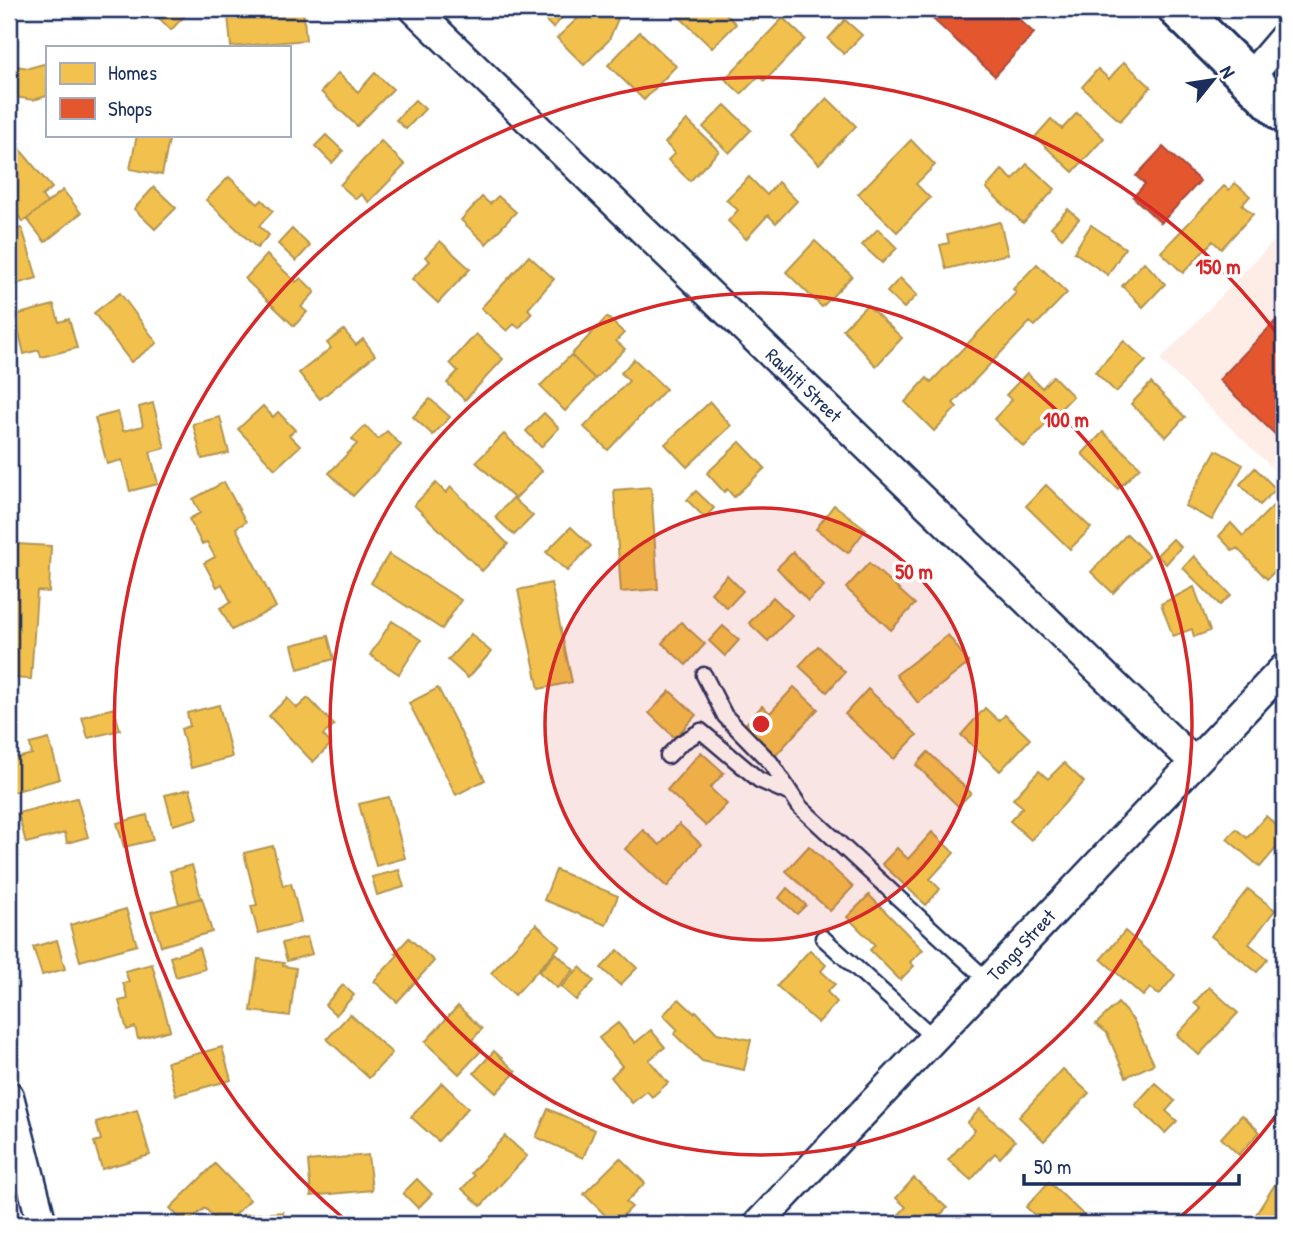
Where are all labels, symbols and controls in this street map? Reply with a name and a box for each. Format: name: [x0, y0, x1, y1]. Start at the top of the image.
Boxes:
legend: [46, 46, 290, 136]
north arrow: [1178, 46, 1248, 116]
text: Homes: [108, 58, 157, 87]
text: N: [1214, 61, 1242, 82]
text: Shops: [108, 94, 152, 123]
text: 150 m: [1195, 252, 1241, 281]
street label: Rawhiti Street: [760, 342, 848, 428]
text: 100 m: [1043, 405, 1089, 434]
text: 50 m: [895, 557, 933, 586]
centre of rings: [749, 712, 773, 736]
street label: Tonga Street: [981, 903, 1061, 987]
scale bar: [1024, 1142, 1239, 1186]
text: 50 m: [1034, 1152, 1071, 1181]

